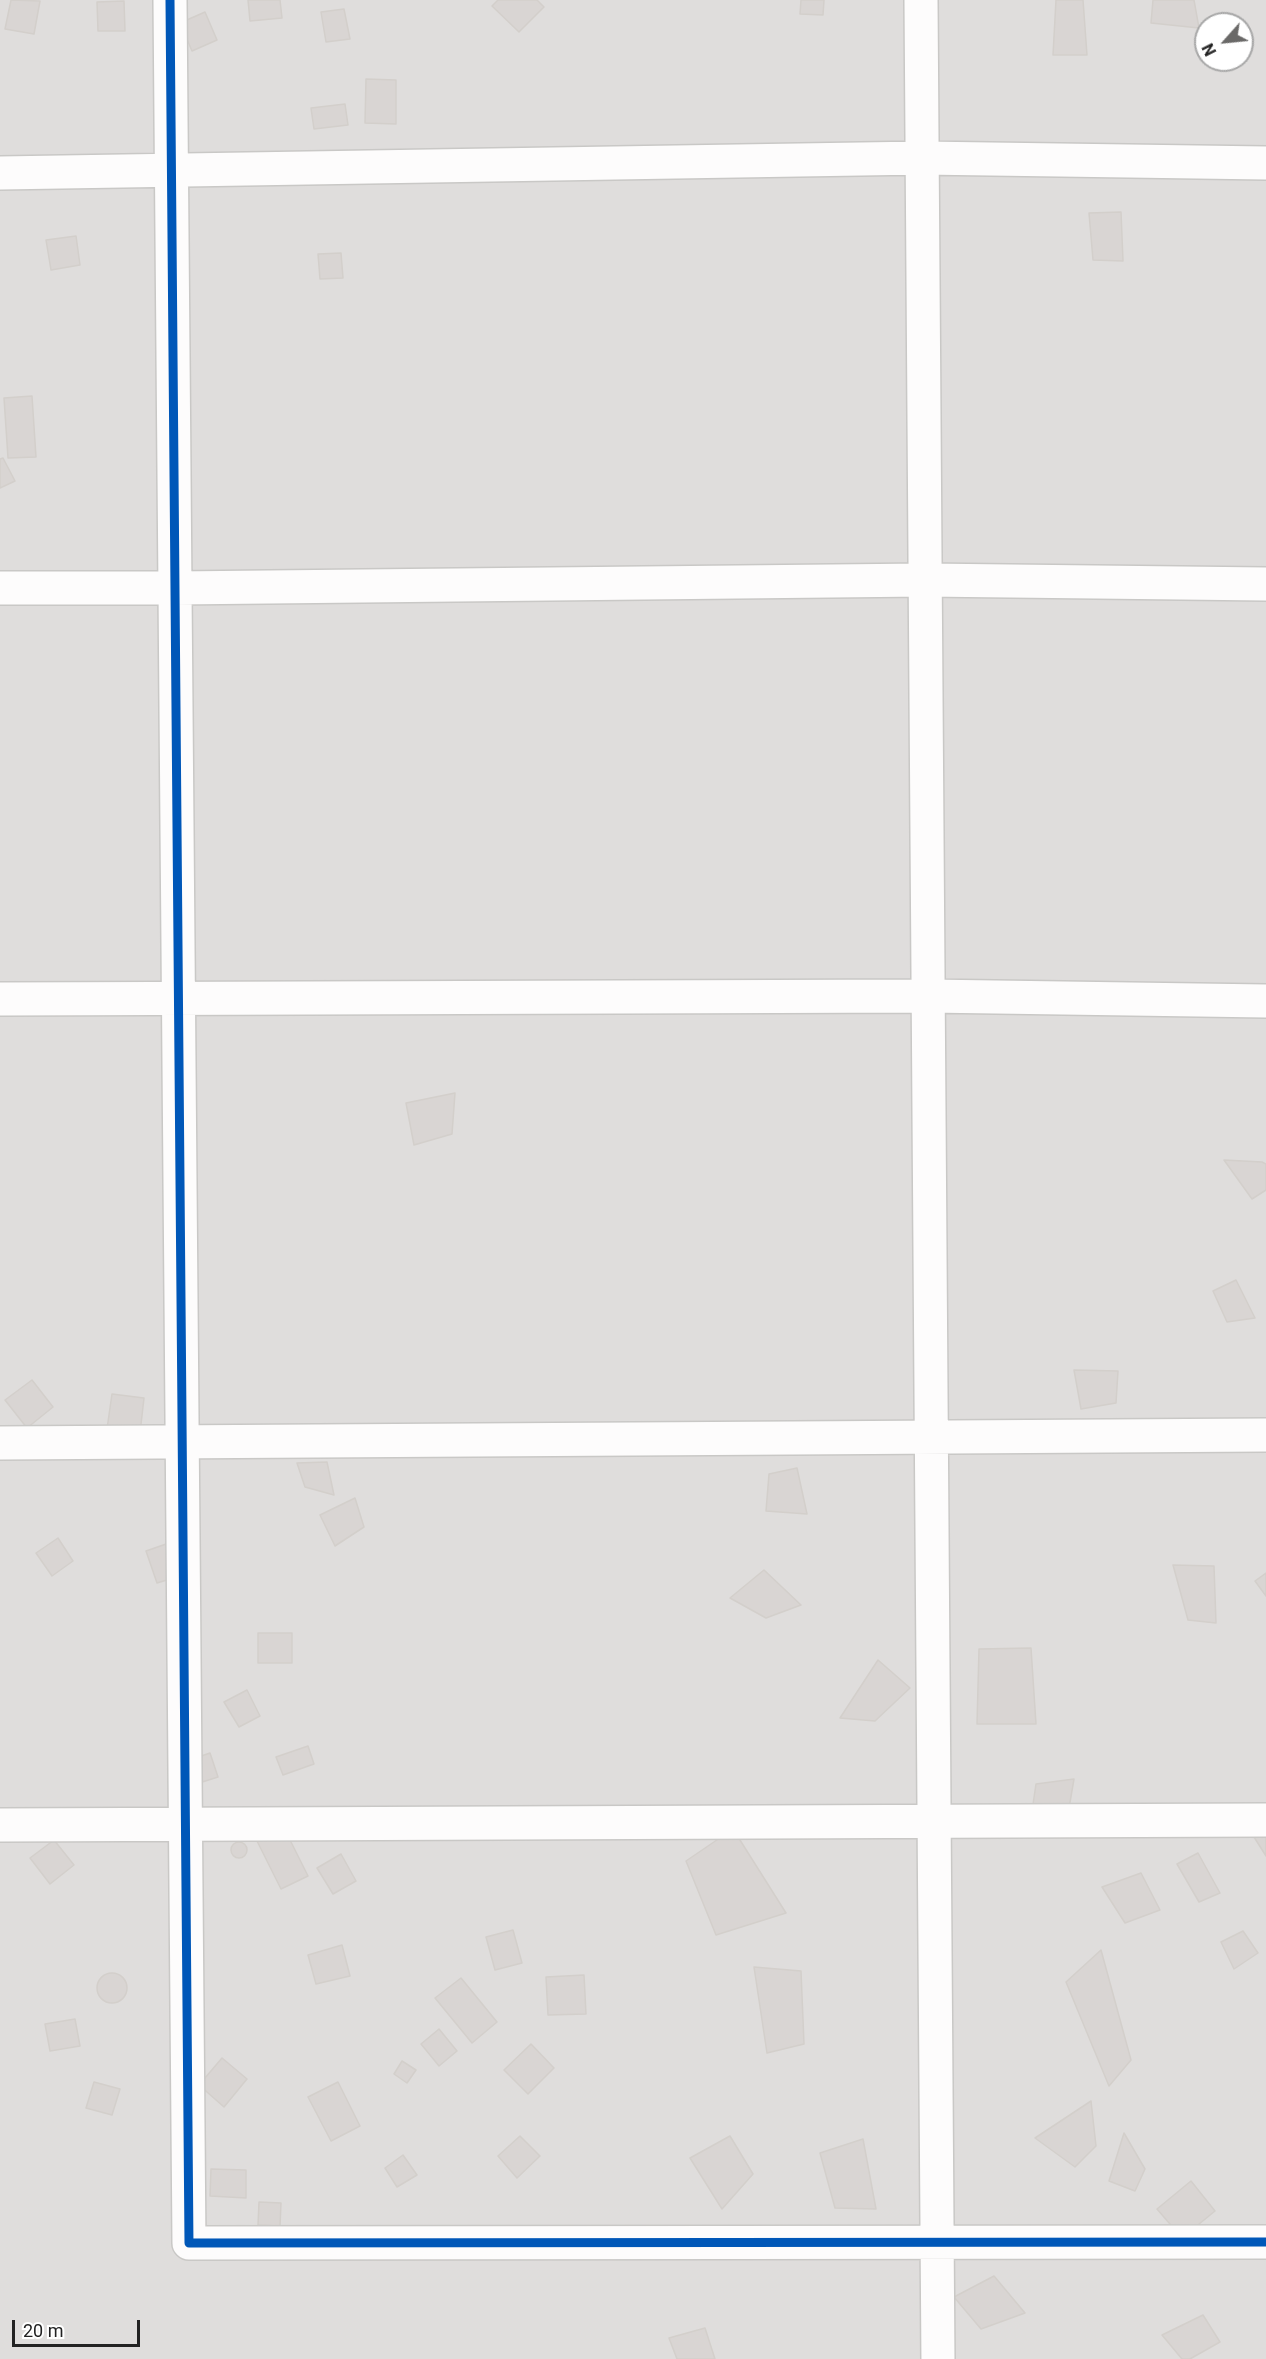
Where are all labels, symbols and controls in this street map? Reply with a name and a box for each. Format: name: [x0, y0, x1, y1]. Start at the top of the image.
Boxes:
north arrow: [1194, 12, 1254, 72]
text: N: [1198, 40, 1220, 59]
scale bar: [15, 2308, 142, 2346]
text: 20 m: [23, 2320, 63, 2341]

